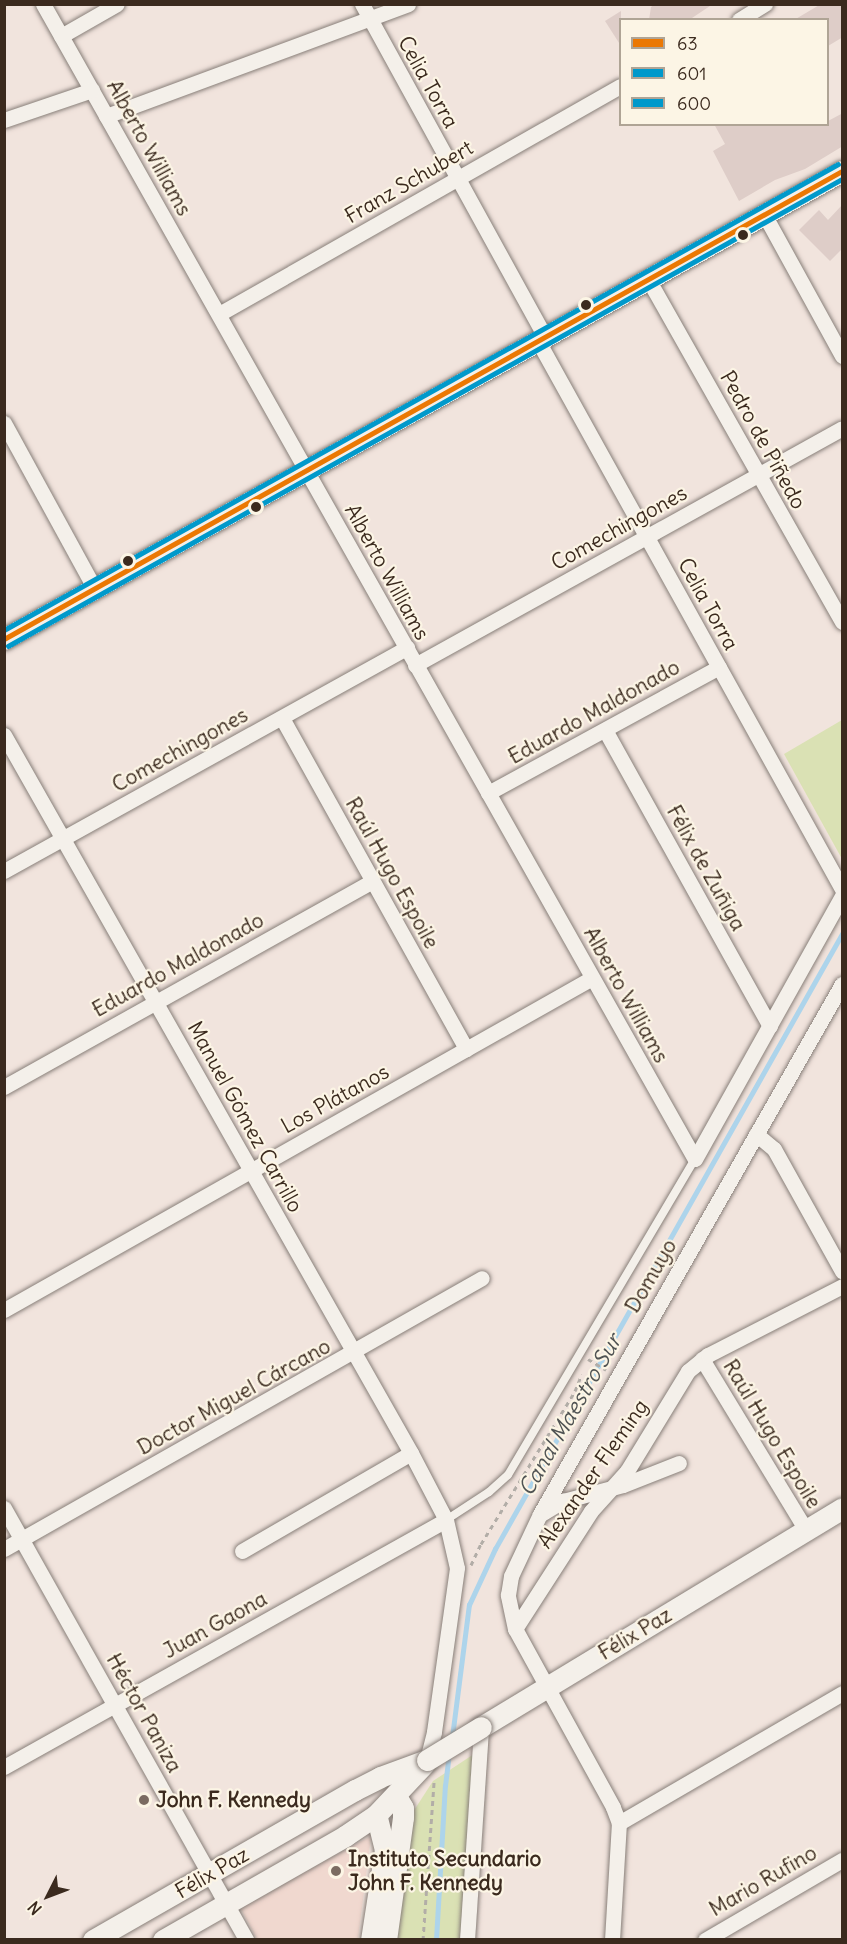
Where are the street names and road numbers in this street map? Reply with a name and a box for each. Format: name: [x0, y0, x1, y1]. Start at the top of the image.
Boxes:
street label: Celia Torra: [392, 32, 464, 132]
street label: Alberto Williams: [101, 76, 197, 220]
street label: Franz Schubert: [340, 135, 478, 229]
street label: Pedro de Piñedo: [715, 366, 811, 514]
street label: Comechingones: [547, 480, 691, 576]
street label: Alberto Williams: [339, 500, 435, 644]
street label: Celia Torra: [672, 554, 744, 654]
street label: Eduardo Maldonado: [504, 654, 684, 770]
street label: Comechingones: [108, 702, 252, 798]
street label: Raúl Hugo Espoile: [340, 793, 444, 953]
street label: Félix de Zuñiga: [661, 801, 751, 935]
street label: Eduardo Maldonado: [88, 907, 268, 1023]
street label: Alberto Williams: [578, 923, 674, 1067]
street label: Manuel Gómez Carrillo: [182, 1017, 308, 1217]
street label: Los Plátanos: [277, 1059, 393, 1139]
street label: Domuyo: [620, 1235, 682, 1317]
street label: Doctor Miguel Cárcano: [133, 1333, 335, 1461]
street label: Raúl Hugo Espoile: [718, 1355, 826, 1513]
street label: Alexander Fleming: [532, 1395, 654, 1553]
street label: Juan Gaona: [159, 1586, 271, 1664]
street label: Félix Paz: [594, 1602, 676, 1666]
street label: Héctor Paniza: [101, 1649, 187, 1777]
street label: Mario Rufino: [705, 1840, 821, 1922]
street label: Félix Paz: [171, 1842, 253, 1904]

